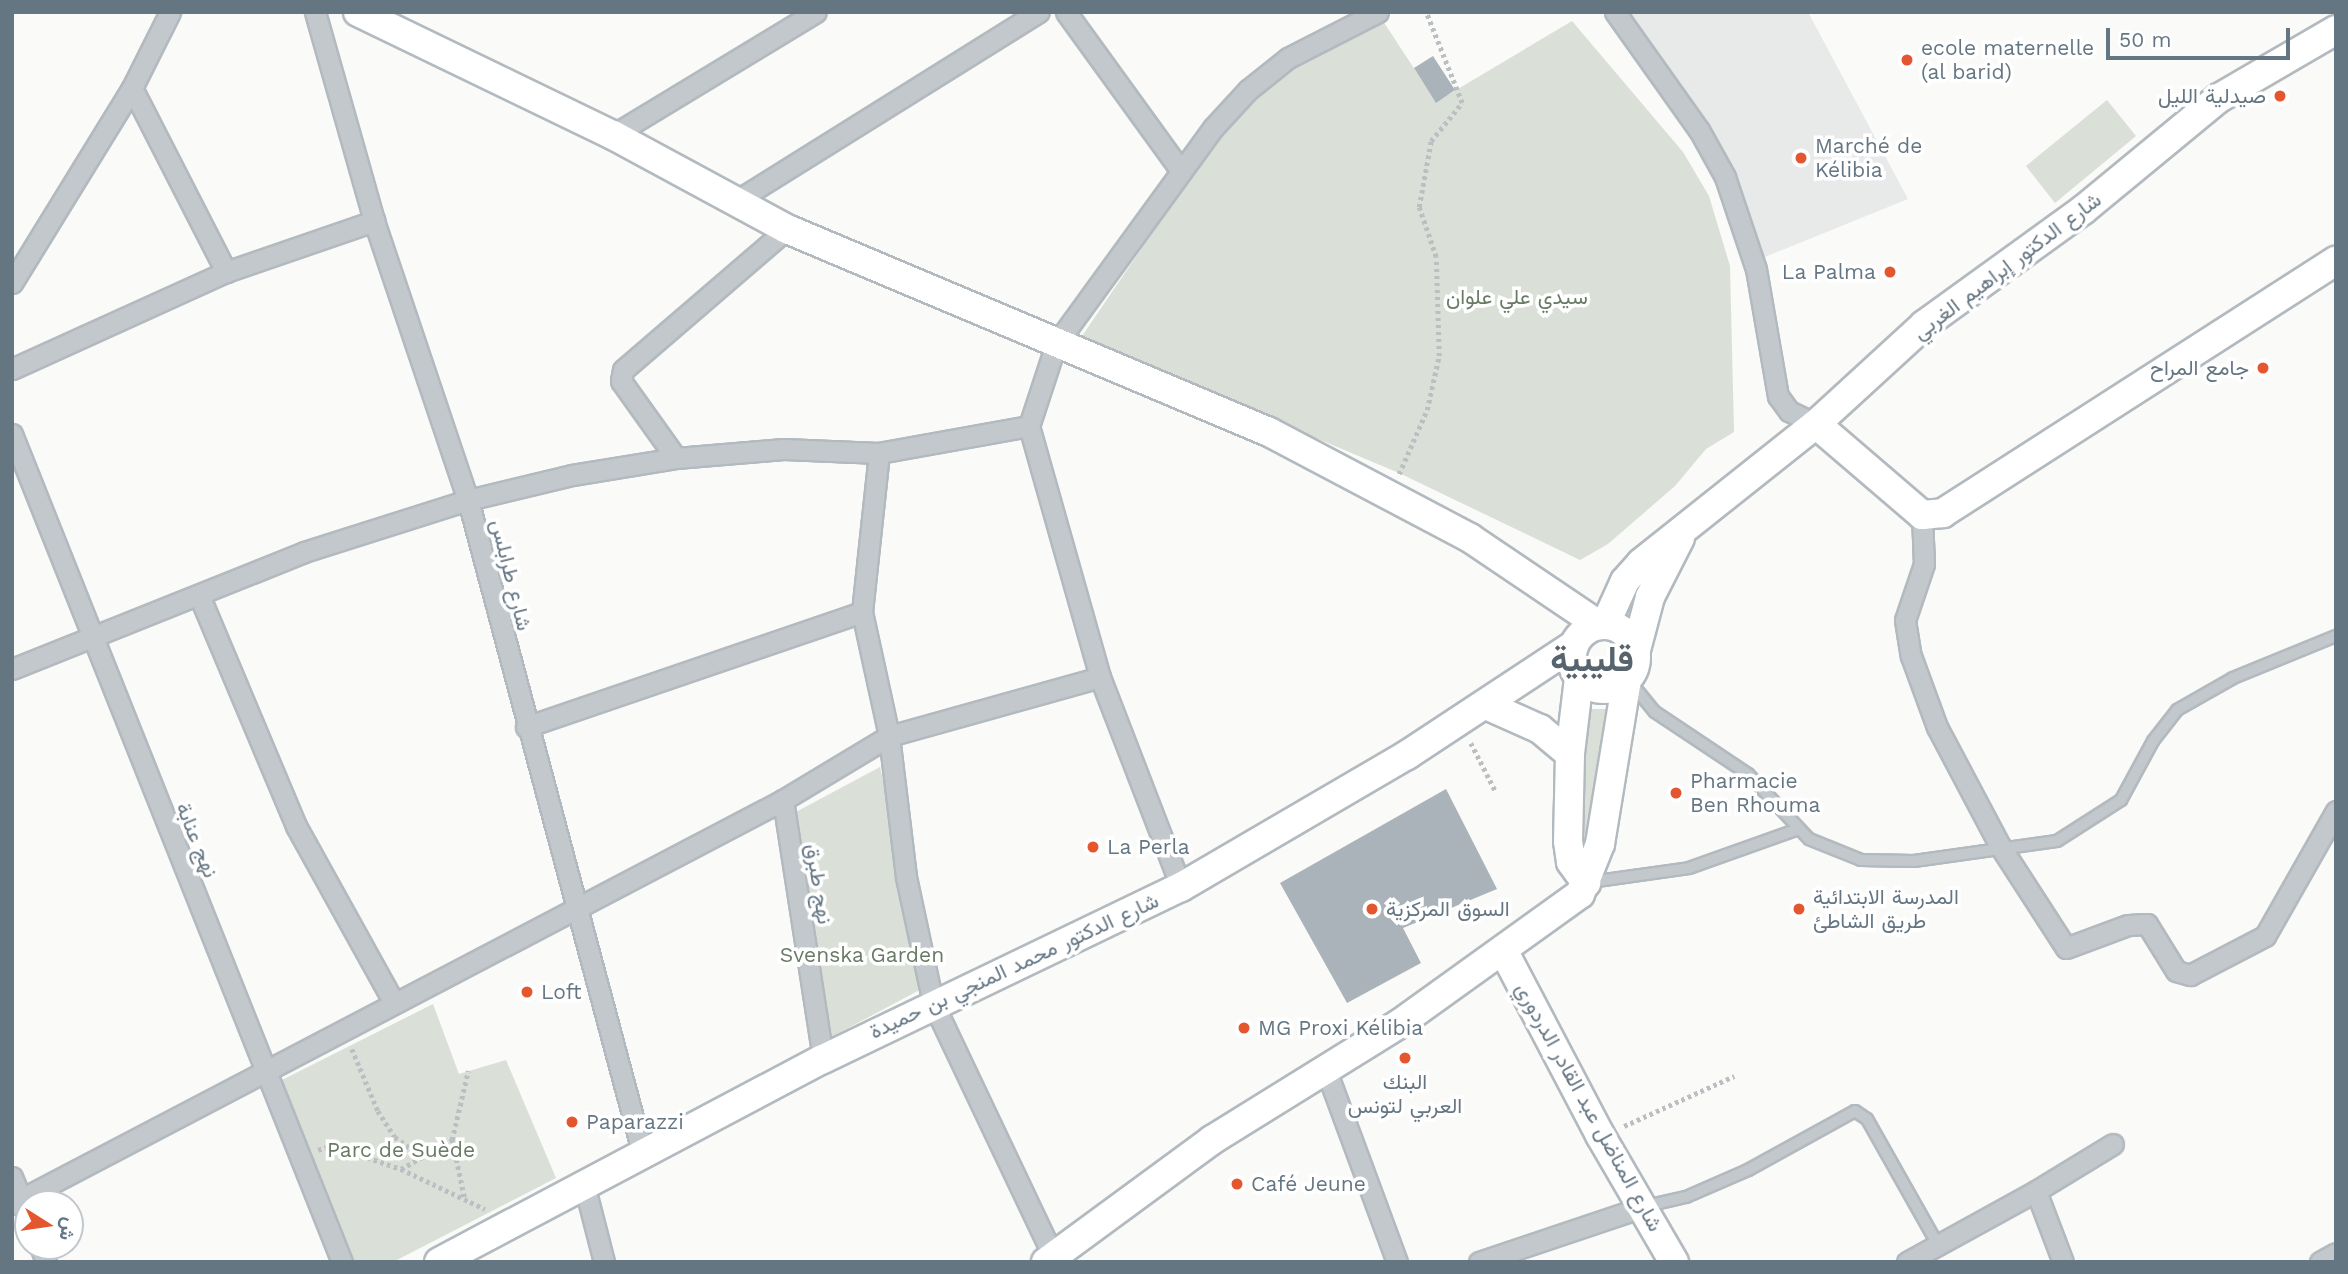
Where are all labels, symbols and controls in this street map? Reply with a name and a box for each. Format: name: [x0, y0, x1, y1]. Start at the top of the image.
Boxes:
scale bar: [2110, 14, 2294, 58]
text: 50 m: [2119, 27, 2171, 52]
place label: ecole maternelle (al barid): [1921, 35, 2094, 85]
marker: ecole maternelle (al barid): [1899, 52, 1915, 68]
place label: صيدلية الليل: [2158, 83, 2266, 109]
marker: صيدلية الليل: [2272, 88, 2288, 104]
place label: Marché de Kélibia: [1815, 133, 1922, 183]
marker: Marché de Kélibia: [1793, 150, 1809, 166]
street label: شارع الدكتور إبراهيم الغربي: [1908, 187, 2106, 345]
place label: La Palma: [1781, 259, 1876, 285]
marker: La Palma: [1882, 264, 1898, 280]
park label: سيدي علي علوان: [1446, 284, 1588, 310]
place label: جامع المراح: [2150, 355, 2249, 381]
marker: جامع المراح: [2255, 360, 2271, 376]
street label: شارع طرابلس: [485, 517, 537, 633]
district label: قليبية: [1550, 638, 1634, 680]
place label: Pharmacie Ben Rhouma: [1690, 768, 1820, 818]
marker: Pharmacie Ben Rhouma: [1668, 785, 1684, 801]
street label: نهج عنابة: [171, 799, 223, 881]
place label: La Perla: [1107, 834, 1190, 860]
marker: La Perla: [1085, 839, 1101, 855]
street label: نهج طبرق: [800, 842, 838, 926]
place label: المدرسة الابتدائية طريق الشاطئ: [1813, 884, 1959, 934]
street label: شارع الدكتور محمد المنجي بن حميدة: [865, 888, 1163, 1044]
place label: السوق المركزية: [1386, 896, 1510, 922]
marker: السوق المركزية: [1364, 901, 1380, 917]
marker: المدرسة الابتدائية طريق الشاطئ: [1791, 901, 1807, 917]
park label: Svenska Garden: [780, 942, 944, 968]
street label: شارع المناضل عبد القادر الدردوري: [1510, 978, 1668, 1236]
place label: Loft: [541, 979, 582, 1005]
marker: Loft: [519, 984, 535, 1000]
place label: MG Proxi Kélibia: [1258, 1015, 1423, 1041]
marker: MG Proxi Kélibia: [1236, 1020, 1252, 1036]
marker: البنك العربي لتونس: [1397, 1050, 1413, 1066]
place label: البنك العربي لتونس: [1348, 1069, 1462, 1119]
place label: Paparazzi: [586, 1109, 684, 1135]
marker: Paparazzi: [564, 1114, 580, 1130]
park label: Parc de Suède: [327, 1137, 475, 1163]
place label: Café Jeune: [1251, 1171, 1366, 1197]
marker: Café Jeune: [1229, 1176, 1245, 1192]
north arrow: [14, 1190, 84, 1260]
text: ش: [54, 1215, 82, 1243]

